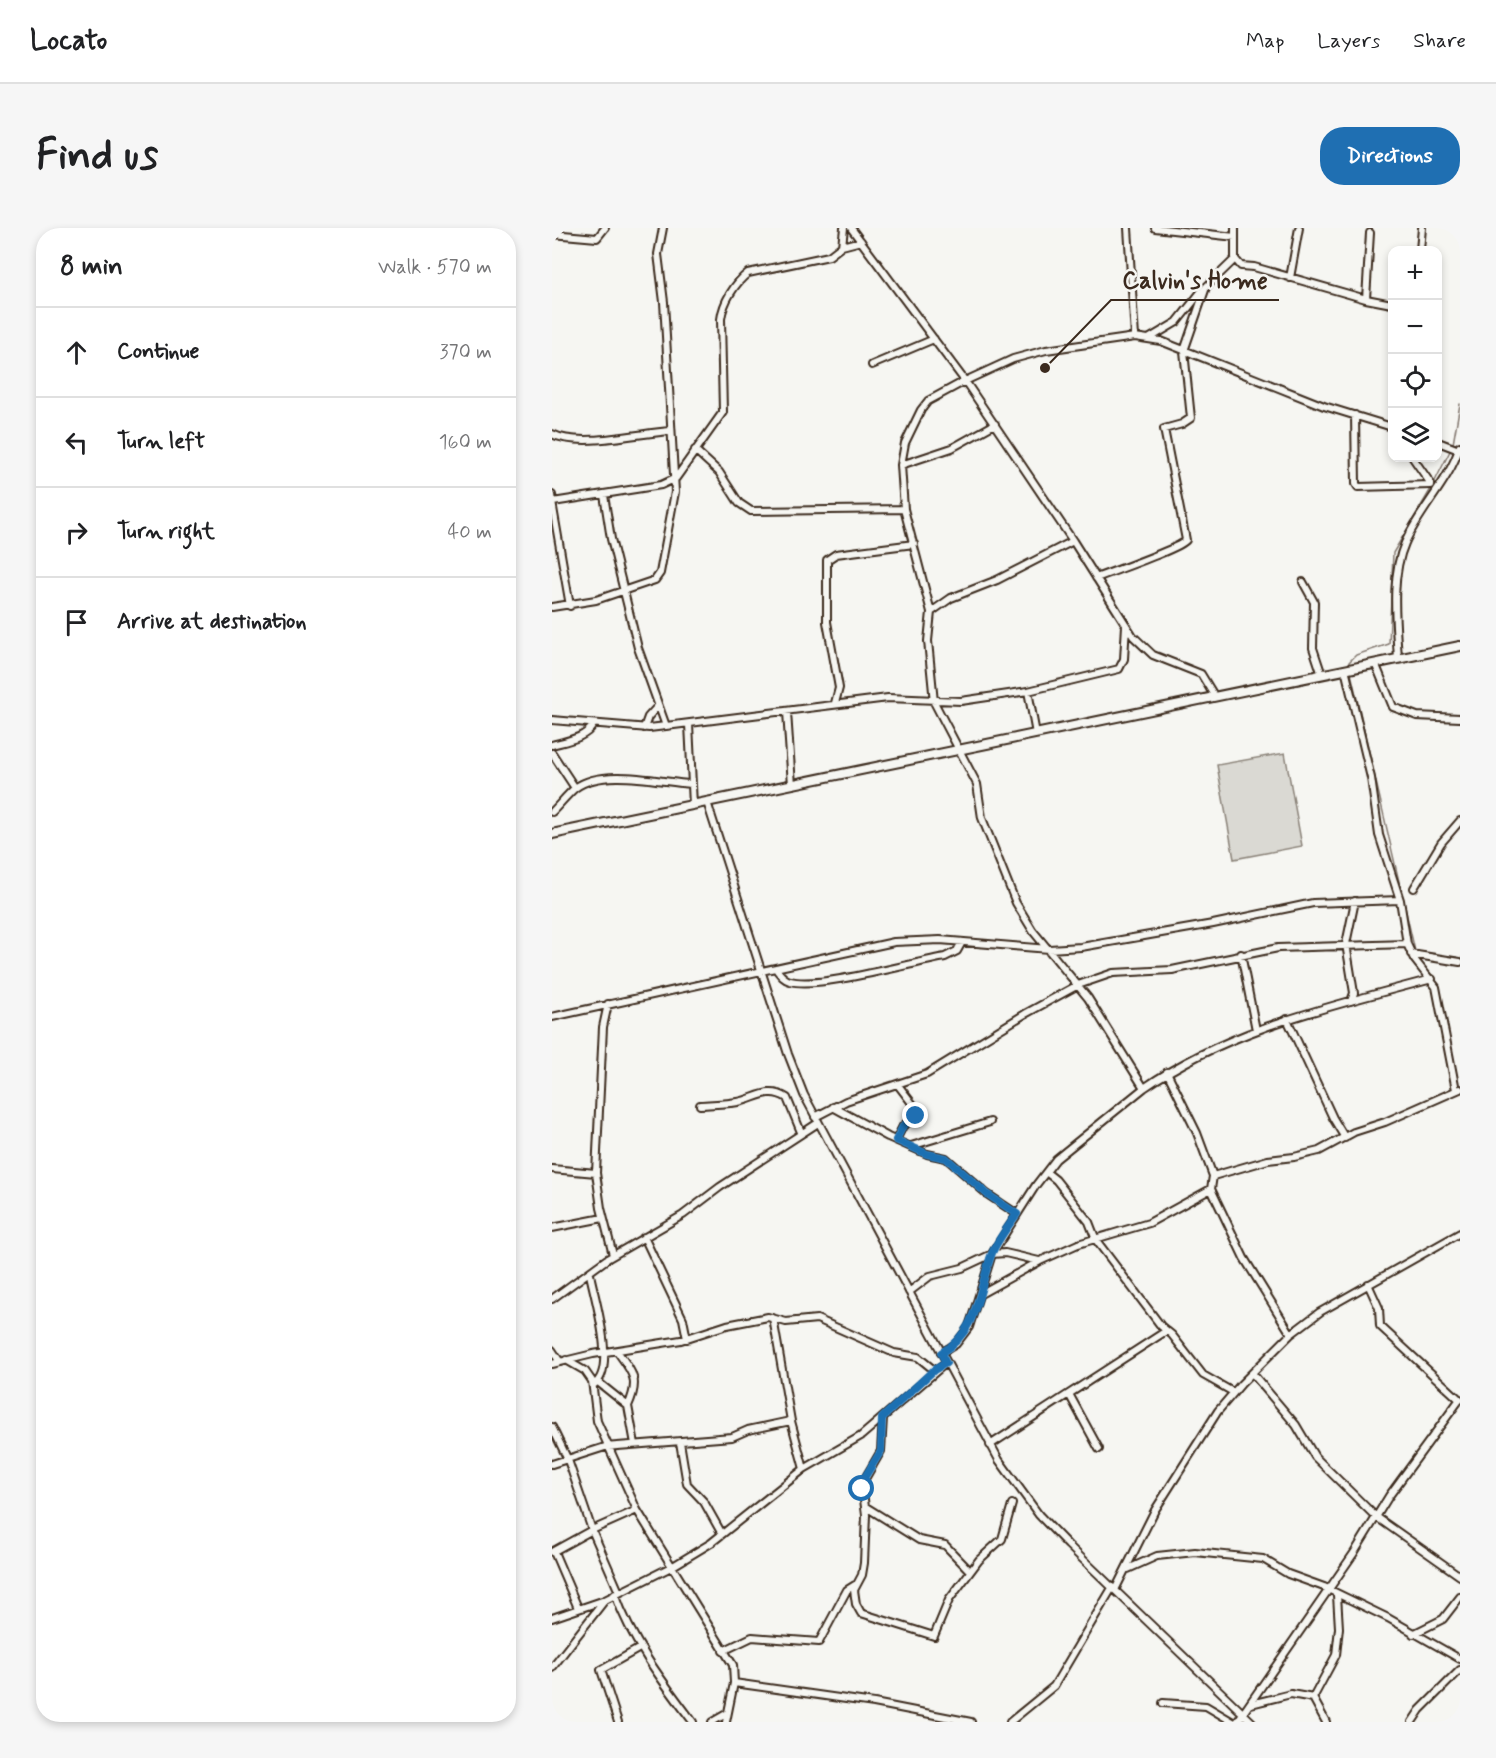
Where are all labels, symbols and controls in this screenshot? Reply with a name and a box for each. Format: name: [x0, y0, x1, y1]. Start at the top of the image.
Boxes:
text: Locato: [30, 23, 107, 60]
text: Map: [1246, 27, 1284, 55]
text: Layers: [1317, 27, 1380, 55]
text: Share: [1413, 27, 1466, 55]
button: Directions: [1320, 127, 1460, 185]
text: Find us: [36, 129, 158, 184]
map controls: [1388, 246, 1442, 462]
button: +: [1388, 246, 1442, 300]
text: 8 min: [60, 250, 123, 284]
text: Walk · 570 m: [378, 254, 492, 281]
callout: Calvin's Home: [1111, 258, 1279, 300]
text: Calvin's Home: [1122, 266, 1268, 297]
button: −: [1388, 300, 1442, 354]
icon: ahead: [60, 336, 93, 369]
text: Continue: [117, 338, 199, 366]
text: 370 m: [440, 339, 492, 366]
button: locate: [1388, 354, 1442, 408]
button: layers: [1388, 408, 1442, 462]
icon: left: [60, 426, 93, 459]
text: Turn left: [117, 428, 205, 456]
text: 160 m: [439, 429, 492, 456]
icon: right: [60, 516, 93, 549]
text: Turn right: [117, 518, 215, 546]
text: 40 m: [448, 519, 492, 546]
icon: arrive: [60, 606, 93, 639]
text: Arrive at destination: [117, 608, 307, 636]
route end: [902, 1102, 928, 1128]
route start: [848, 1475, 874, 1501]

